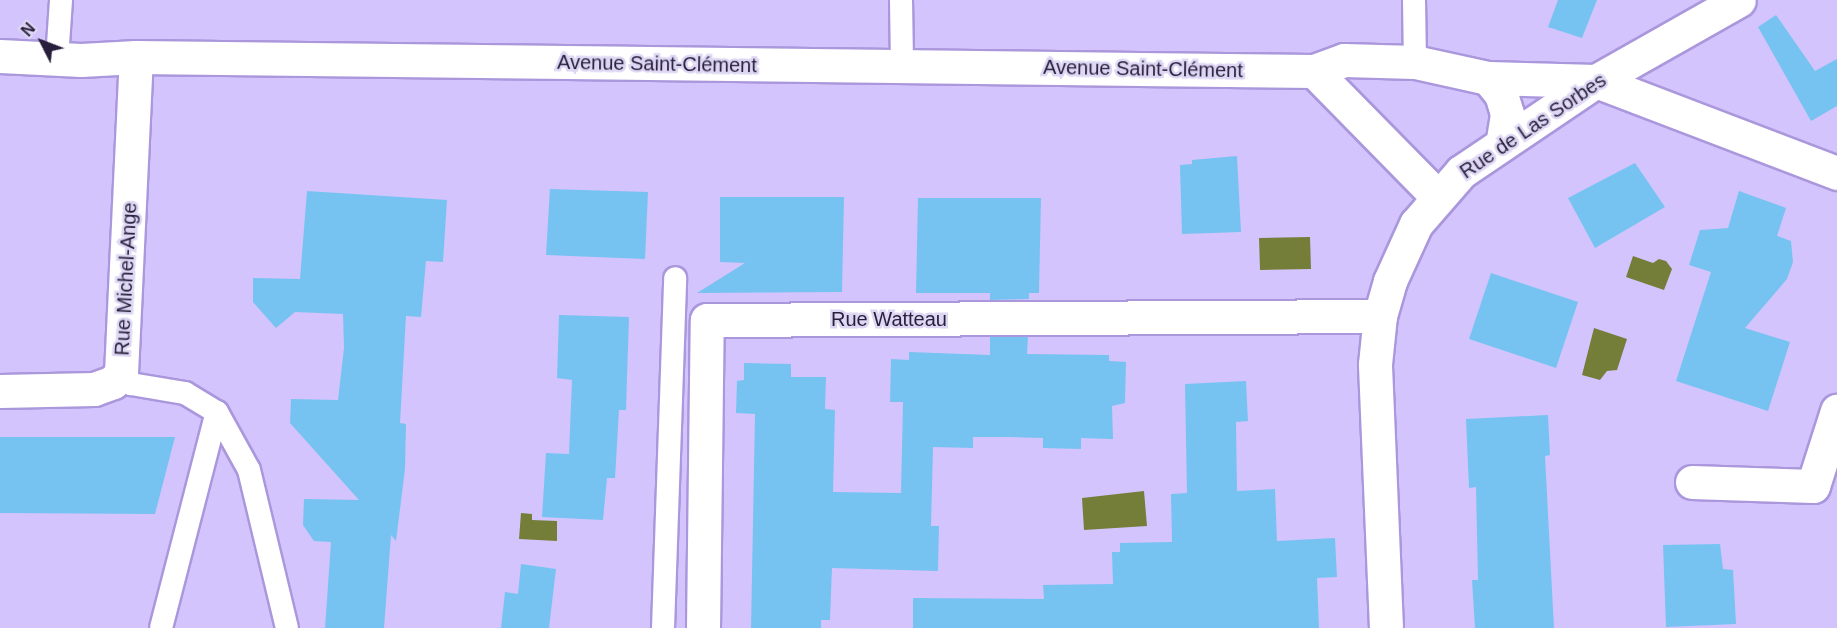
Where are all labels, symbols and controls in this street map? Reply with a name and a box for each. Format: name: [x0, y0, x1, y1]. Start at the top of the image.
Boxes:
north arrow: [12, 12, 72, 72]
text: N: [18, 20, 38, 40]
street label: Avenue Saint-Clément: [557, 50, 757, 78]
street label: Avenue Saint-Clément: [1043, 55, 1243, 83]
street label: Rue de Las Sorbes: [1455, 68, 1611, 184]
street label: Rue Michel-Ange: [110, 202, 142, 356]
street label: Rue Watteau: [831, 307, 947, 331]

